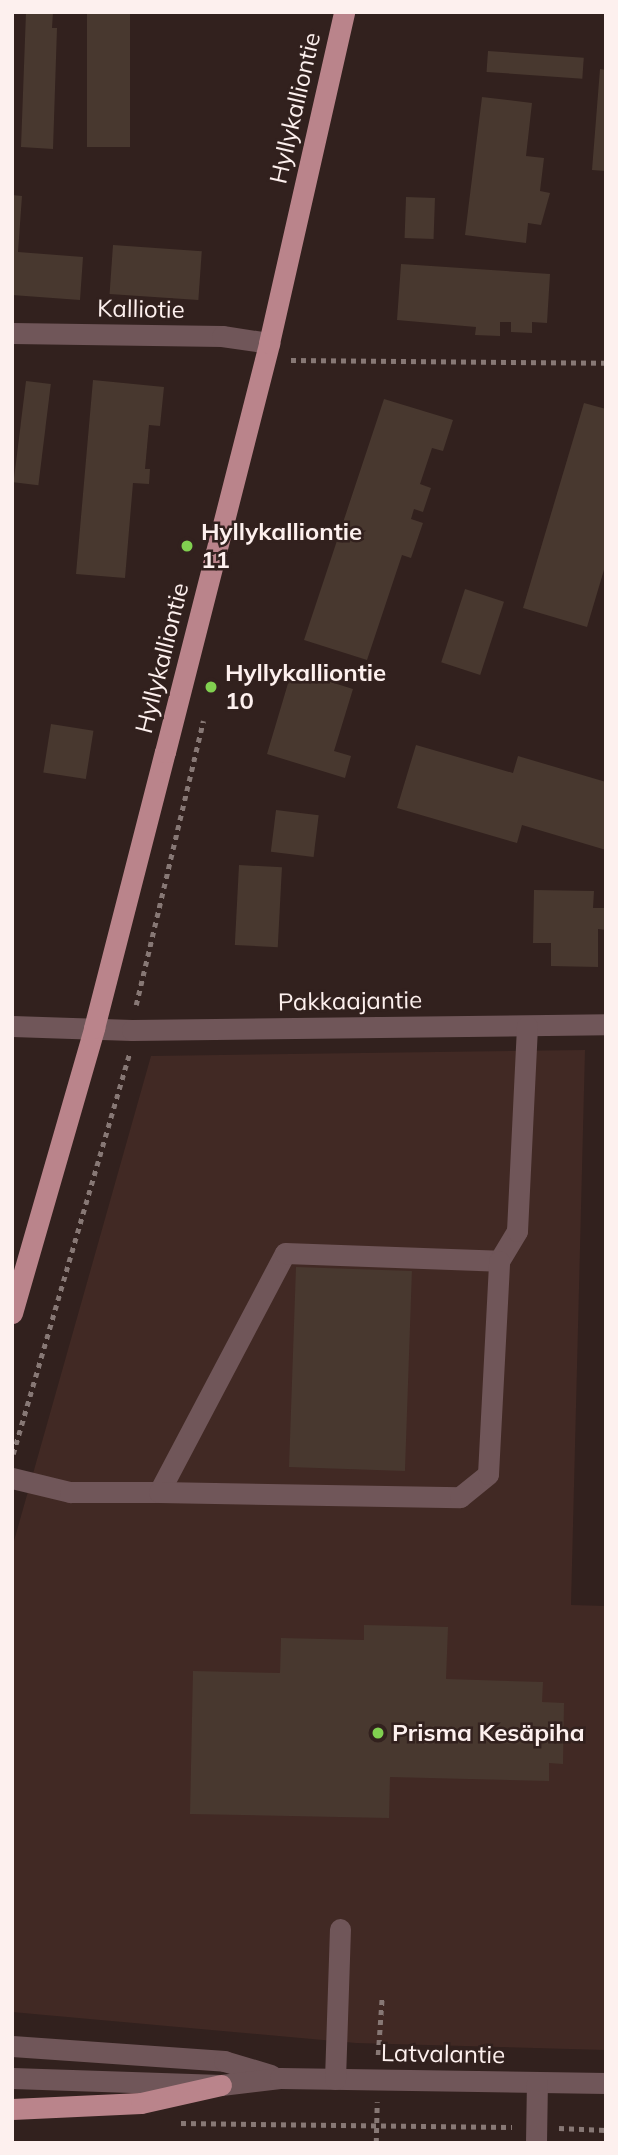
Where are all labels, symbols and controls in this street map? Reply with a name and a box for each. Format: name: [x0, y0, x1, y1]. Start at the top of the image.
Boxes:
street label: Hyllykalliontie: [264, 30, 326, 186]
street label: Kalliotie: [97, 294, 185, 324]
place label: Hyllykalliontie 11: [201, 518, 362, 574]
marker: Hyllykalliontie 11: [179, 538, 195, 554]
street label: Hyllykalliontie: [129, 580, 195, 736]
place label: Hyllykalliontie 10: [225, 659, 386, 715]
marker: Hyllykalliontie 10: [203, 679, 219, 695]
street label: Pakkaajantie: [278, 985, 422, 1017]
place label: Prisma Kesäpiha: [392, 1719, 585, 1747]
marker: Prisma Kesäpiha: [370, 1725, 386, 1741]
street label: Latvalantie: [381, 2039, 505, 2069]

